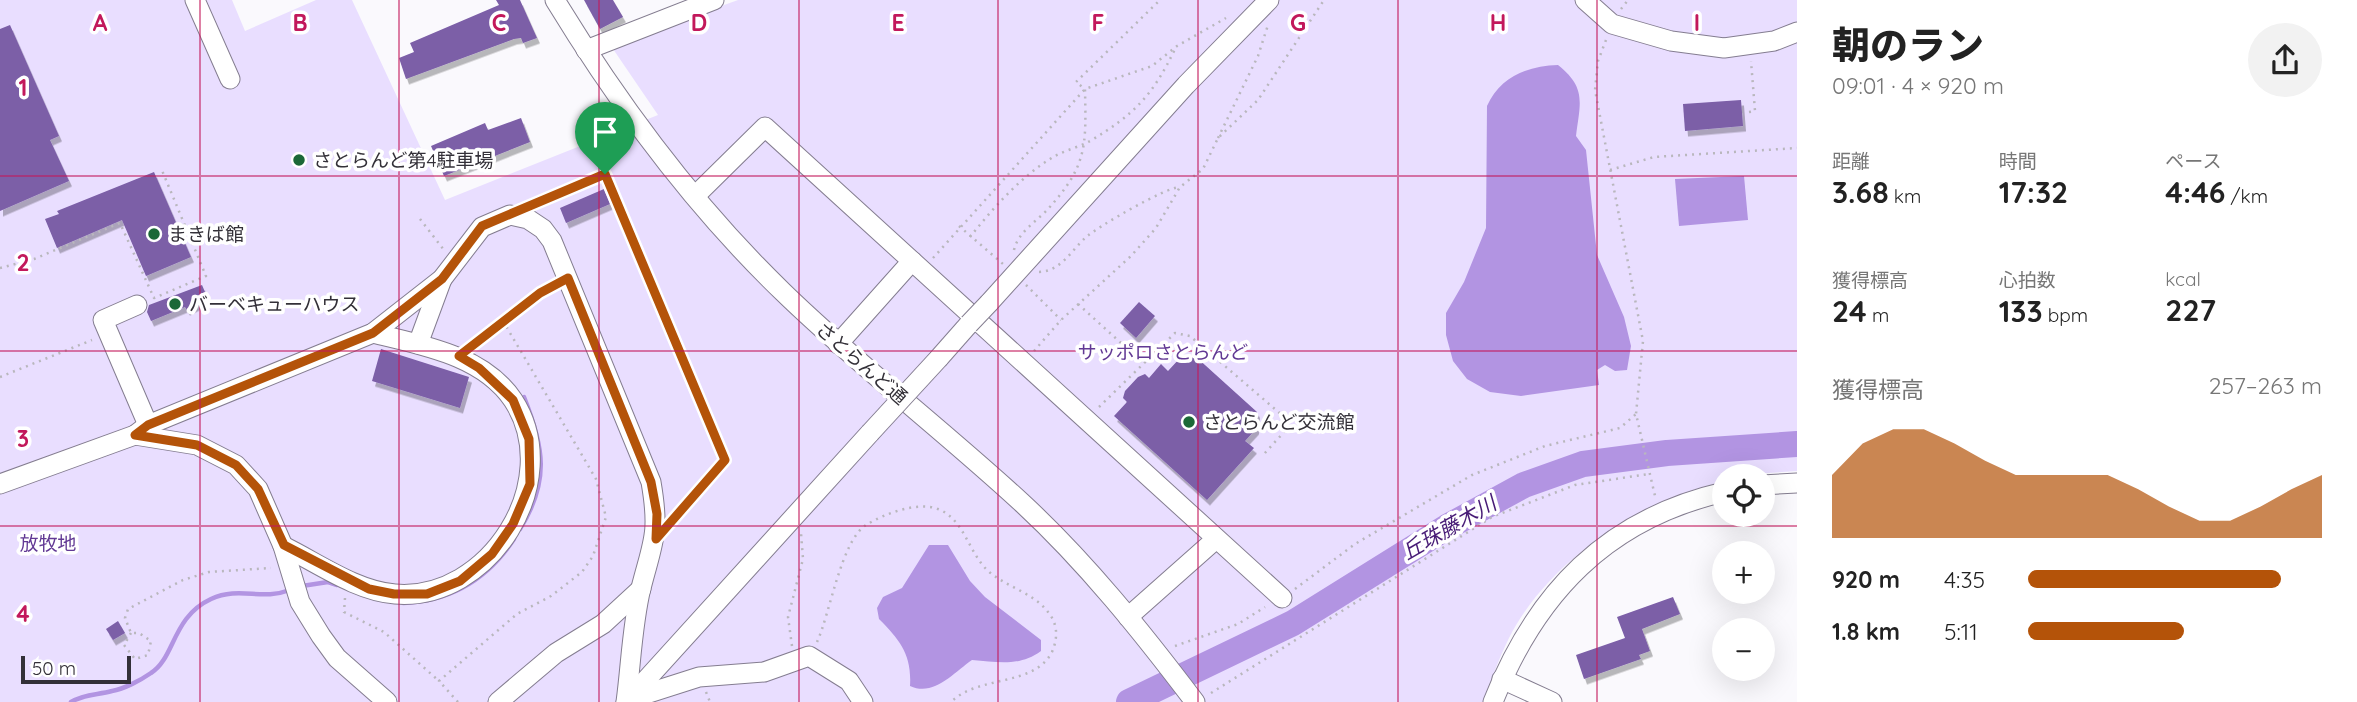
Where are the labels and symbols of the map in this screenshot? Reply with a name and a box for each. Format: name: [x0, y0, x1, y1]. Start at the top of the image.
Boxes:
text: A: [93, 8, 108, 37]
text: B: [292, 8, 308, 37]
text: C: [492, 8, 506, 37]
text: D: [691, 8, 707, 37]
text: E: [891, 8, 905, 37]
text: F: [1092, 8, 1104, 37]
text: G: [1290, 8, 1306, 37]
text: H: [1490, 8, 1506, 37]
text: I: [1694, 8, 1700, 37]
text: 1: [19, 73, 27, 102]
pin: [575, 102, 635, 174]
place label: さとらんど第4駐車場: [313, 148, 493, 172]
marker: さとらんど第4駐車場: [291, 152, 307, 168]
place label: まきば館: [168, 222, 244, 246]
marker: まきば館: [146, 226, 162, 242]
text: 2: [16, 248, 30, 277]
place label: バーベキューハウス: [189, 292, 360, 316]
marker: バーベキューハウス: [167, 296, 183, 312]
street label: さとらんど通: [811, 317, 913, 409]
park label: サッポロさとらんど: [1078, 340, 1248, 364]
place label: さとらんど交流館: [1203, 410, 1354, 434]
marker: さとらんど交流館: [1181, 414, 1197, 430]
text: 3: [17, 424, 29, 453]
water label: 丘珠藤木川: [1397, 489, 1502, 565]
park label: 放牧地: [19, 531, 77, 555]
text: 4: [16, 599, 30, 628]
scale bar: [21, 653, 131, 685]

